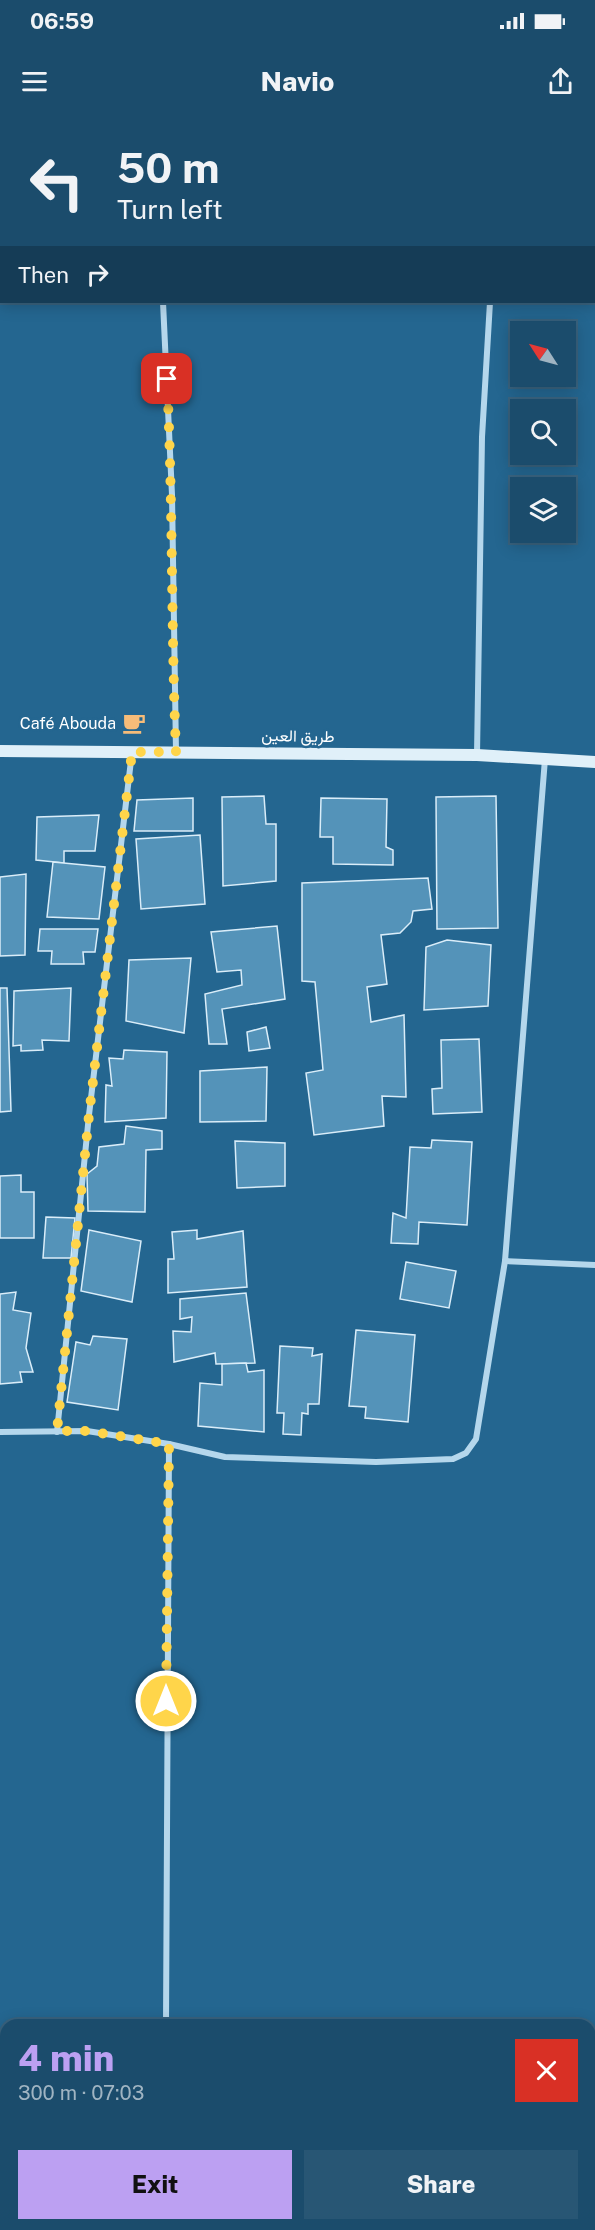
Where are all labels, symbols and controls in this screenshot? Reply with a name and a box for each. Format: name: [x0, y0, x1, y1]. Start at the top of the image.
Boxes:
text: 06:59: [30, 8, 94, 34]
icon: menu: [18, 65, 51, 98]
text: Navio: [261, 65, 334, 97]
icon: share: [544, 65, 577, 98]
text: 50 m: [117, 143, 220, 192]
icon: left: [18, 144, 96, 222]
text: Turn left: [117, 193, 223, 225]
icon: right: [81, 258, 114, 291]
text: Then: [18, 262, 69, 288]
north arrow: [510, 321, 576, 387]
map controls: [510, 321, 576, 543]
pin: [141, 353, 192, 404]
icon: arrive: [150, 362, 183, 395]
button: search: [510, 399, 576, 465]
button: layers: [510, 477, 576, 543]
cafe icon: Café Abouda: [121, 710, 147, 736]
place label: Café Abouda: [20, 714, 116, 733]
street label: طريق العين: [261, 726, 335, 747]
position arrow: [134, 1669, 198, 1733]
text: 4 min: [18, 2037, 114, 2079]
button: close: [515, 2039, 578, 2102]
text: 300 m · 07:03: [18, 2081, 144, 2105]
button: Exit: [18, 2150, 292, 2219]
button: Share: [304, 2150, 578, 2219]

